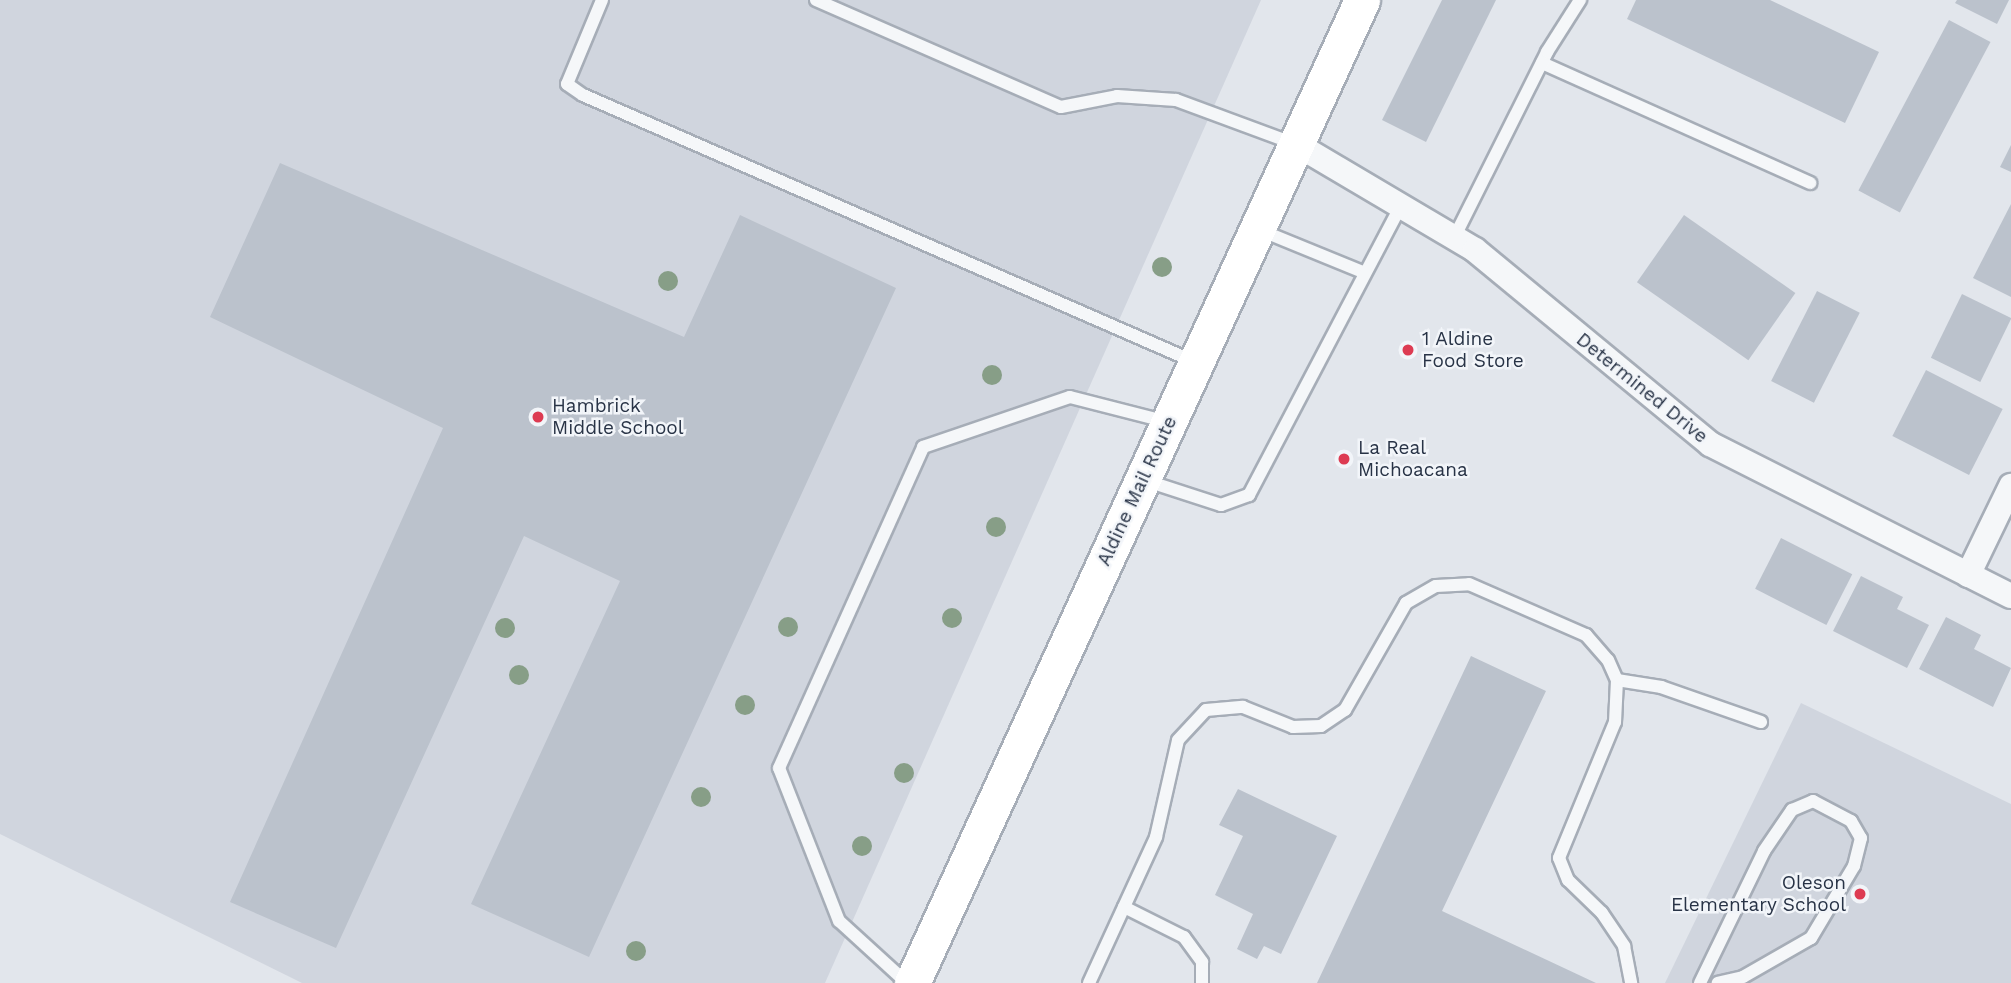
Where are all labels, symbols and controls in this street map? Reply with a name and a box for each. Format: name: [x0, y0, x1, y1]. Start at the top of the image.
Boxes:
place label: 1 Aldine Food Store: [1422, 328, 1524, 372]
street label: Determined Drive: [1572, 328, 1712, 448]
marker: 1 Aldine Food Store: [1400, 342, 1416, 358]
place label: Hambrick Middle School: [552, 395, 684, 439]
marker: Hambrick Middle School: [530, 409, 546, 425]
street label: Aldine Mail Route: [1092, 412, 1182, 570]
place label: La Real Michoacana: [1358, 437, 1468, 481]
marker: La Real Michoacana: [1336, 451, 1352, 467]
place label: Oleson Elementary School: [1670, 872, 1846, 916]
marker: Oleson Elementary School: [1852, 886, 1868, 902]

